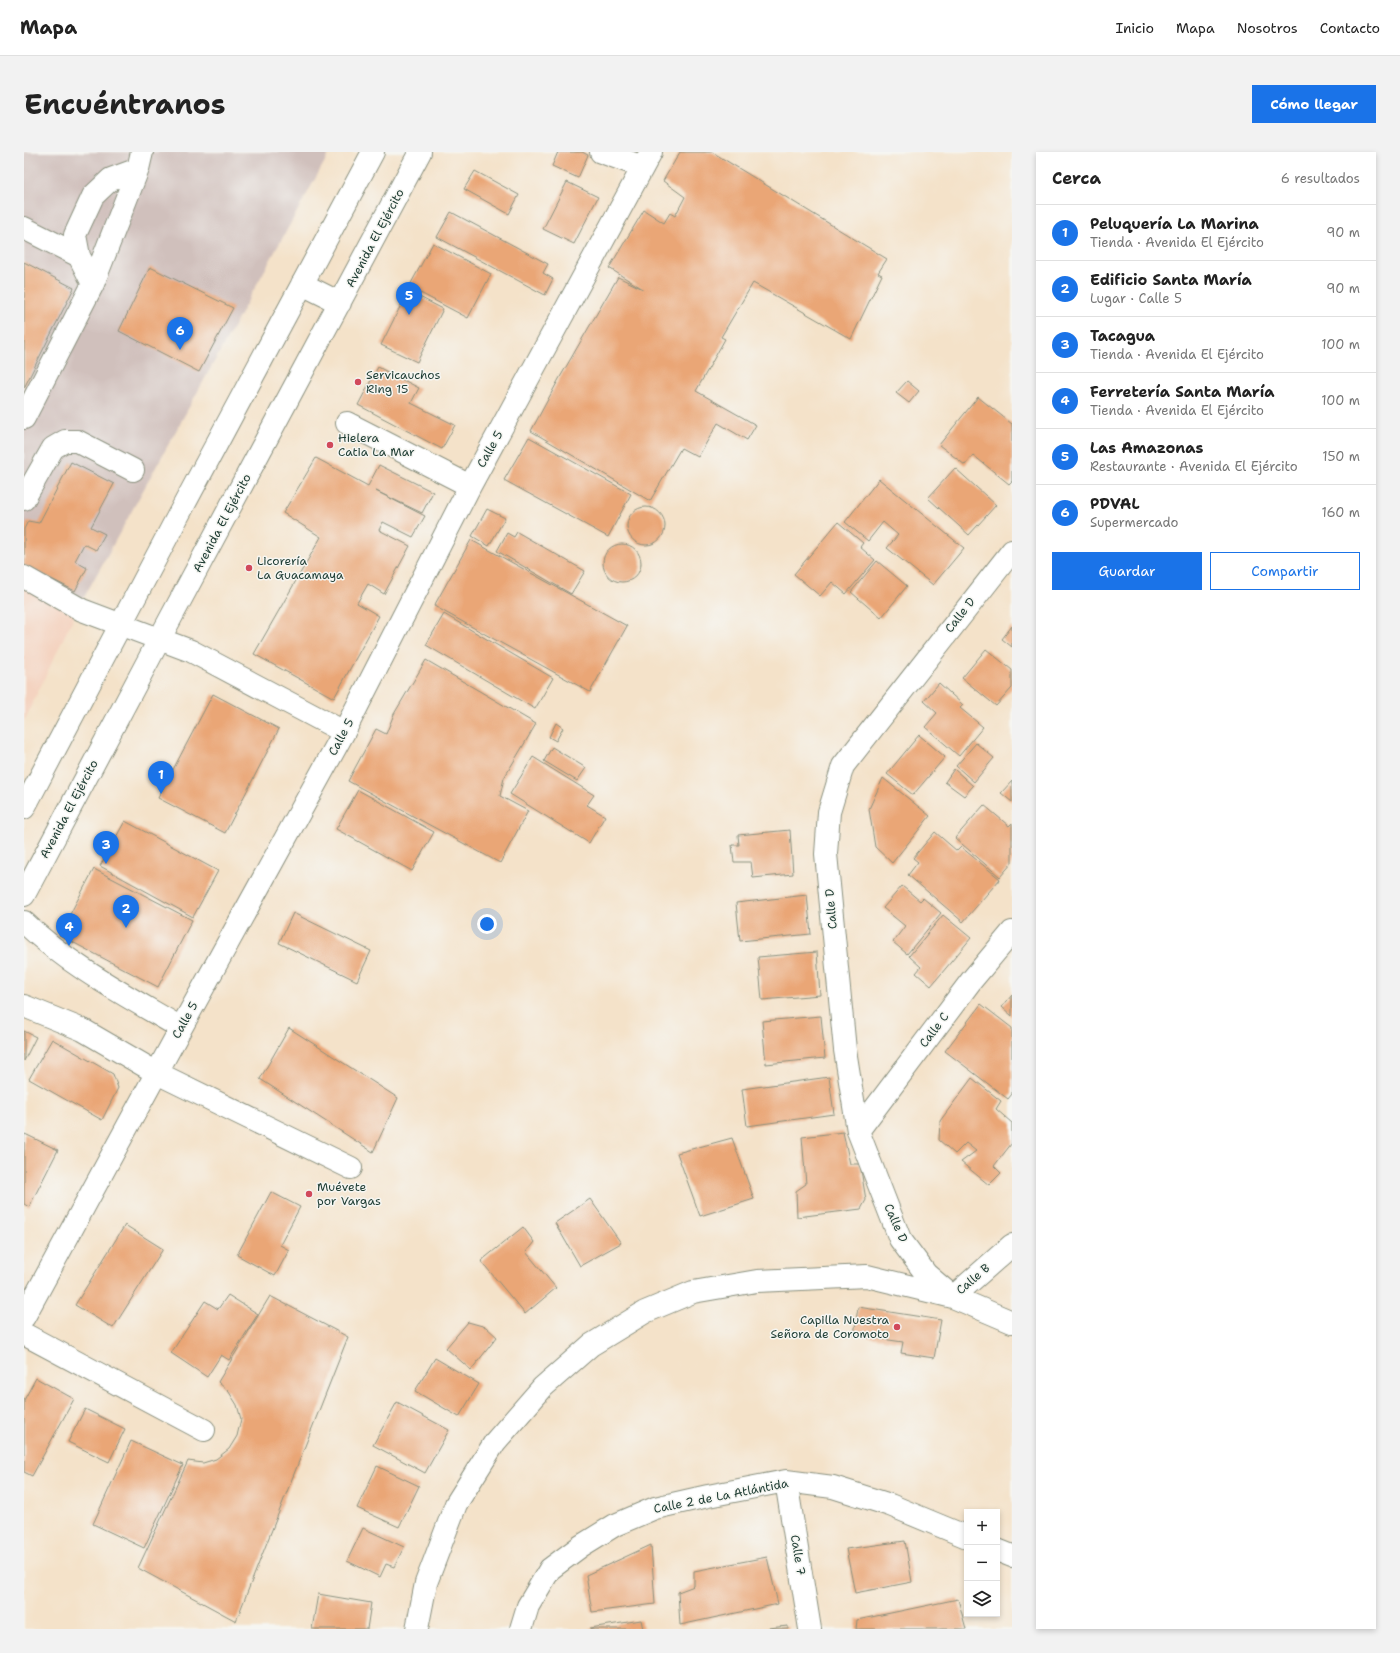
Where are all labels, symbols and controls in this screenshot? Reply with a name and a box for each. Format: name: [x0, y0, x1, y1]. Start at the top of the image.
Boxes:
text: Mapa: [20, 15, 77, 40]
text: Inicio: [1116, 19, 1154, 37]
text: Mapa: [1176, 19, 1215, 37]
text: Nosotros: [1237, 19, 1298, 37]
text: Contacto: [1320, 19, 1380, 37]
text: Encuéntranos: [24, 85, 226, 123]
button: Cómo llegar: [1252, 85, 1376, 123]
text: Cerca: [1052, 167, 1101, 189]
text: 6 resultados: [1281, 170, 1360, 187]
street label: Avenida El Ejército: [342, 186, 408, 290]
text: Peluquería La Marina: [1090, 214, 1259, 234]
text: 1: [1062, 224, 1068, 241]
text: 90 m: [1326, 224, 1360, 241]
text: Tienda · Avenida El Ejército: [1090, 234, 1264, 251]
text: Edificio Santa María: [1090, 270, 1252, 290]
text: 2: [1060, 280, 1070, 297]
text: 90 m: [1326, 280, 1360, 297]
pin: 5: [396, 282, 422, 315]
text: Lugar · Calle 5: [1090, 290, 1182, 307]
pin: 6: [167, 317, 193, 350]
text: Tacagua: [1090, 326, 1155, 346]
text: 3: [1060, 336, 1070, 353]
text: 100 m: [1321, 336, 1360, 353]
text: Tienda · Avenida El Ejército: [1090, 346, 1264, 363]
place label: Servicauchos Ring 15: [366, 367, 441, 397]
marker: Servicauchos Ring 15: [353, 377, 363, 387]
text: Ferretería Santa María: [1090, 382, 1274, 402]
text: 4: [1060, 392, 1070, 409]
text: 100 m: [1321, 392, 1360, 409]
text: Tienda · Avenida El Ejército: [1090, 402, 1264, 419]
street label: Calle 5: [473, 428, 507, 470]
place label: Hielera Catia La Mar: [338, 430, 415, 460]
text: Las Amazonas: [1090, 438, 1203, 458]
marker: Hielera Catia La Mar: [325, 440, 335, 450]
text: 5: [1061, 448, 1069, 465]
text: 150 m: [1322, 448, 1360, 465]
text: Restaurante · Avenida El Ejército: [1090, 458, 1298, 475]
street label: Avenida El Ejército: [189, 471, 255, 575]
text: PDVAL: [1090, 494, 1140, 514]
text: 6: [1060, 504, 1070, 521]
text: 160 m: [1322, 504, 1360, 521]
text: Supermercado: [1090, 514, 1178, 531]
button: Guardar: [1052, 552, 1202, 590]
button: Compartir: [1210, 552, 1360, 590]
place label: Licorería La Guacamaya: [257, 553, 344, 583]
marker: Licorería La Guacamaya: [244, 563, 254, 573]
street label: Calle D: [941, 594, 979, 636]
street label: Calle 5: [325, 716, 357, 758]
street label: Avenida El Ejército: [36, 757, 102, 861]
pin: 1: [148, 761, 174, 794]
pin: 3: [93, 831, 119, 864]
street label: Calle D: [821, 888, 841, 930]
pin: 2: [113, 895, 139, 928]
pin: 4: [56, 913, 82, 946]
your location: [477, 914, 497, 934]
street label: Calle 5: [168, 999, 202, 1041]
street label: Calle C: [916, 1009, 952, 1051]
place label: Muévete por Vargas: [317, 1179, 381, 1209]
marker: Muévete por Vargas: [304, 1189, 314, 1199]
street label: Calle D: [880, 1201, 912, 1245]
street label: Calle B: [953, 1260, 993, 1298]
place label: Capilla Nuestra Señora de Coromoto: [770, 1312, 890, 1342]
marker: Capilla Nuestra Señora de Coromoto: [892, 1322, 902, 1332]
street label: Calle 2 de La Atlántida: [652, 1475, 790, 1517]
map controls: [964, 1509, 1000, 1617]
button: +: [964, 1509, 1000, 1545]
street label: Calle 7: [787, 1533, 809, 1577]
button: −: [964, 1545, 1000, 1581]
button: layers: [964, 1581, 1000, 1617]

